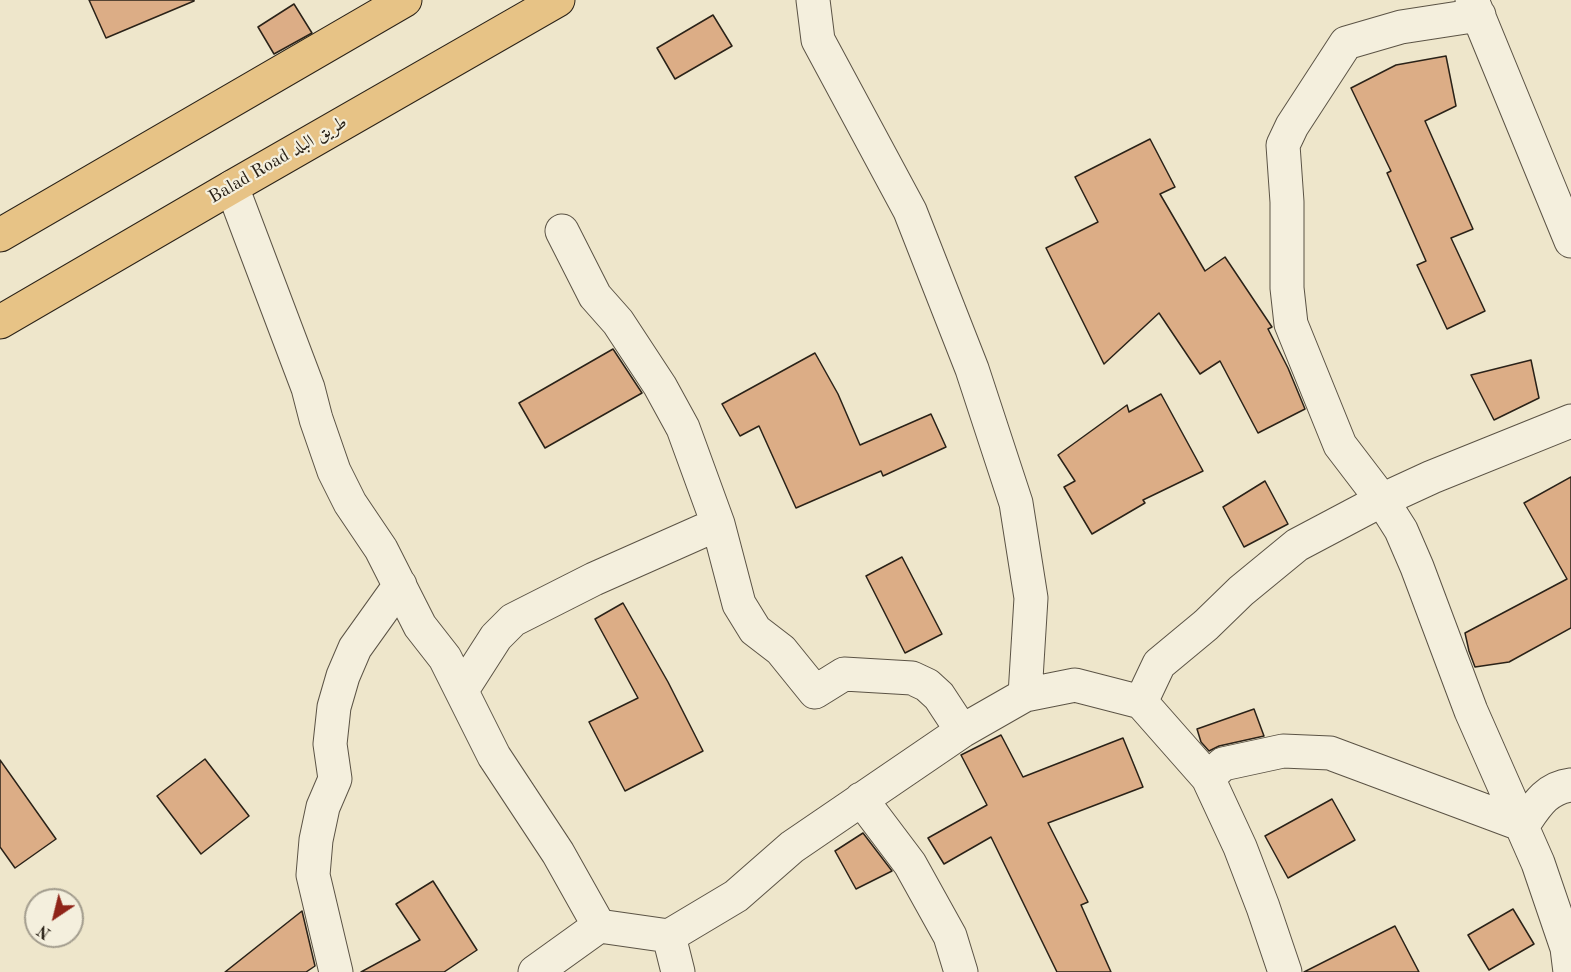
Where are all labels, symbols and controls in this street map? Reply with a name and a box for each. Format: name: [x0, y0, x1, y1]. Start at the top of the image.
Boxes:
street label: Balad Road طريق البلد: [205, 112, 351, 208]
north arrow: [24, 888, 84, 948]
text: N: [35, 921, 54, 941]

